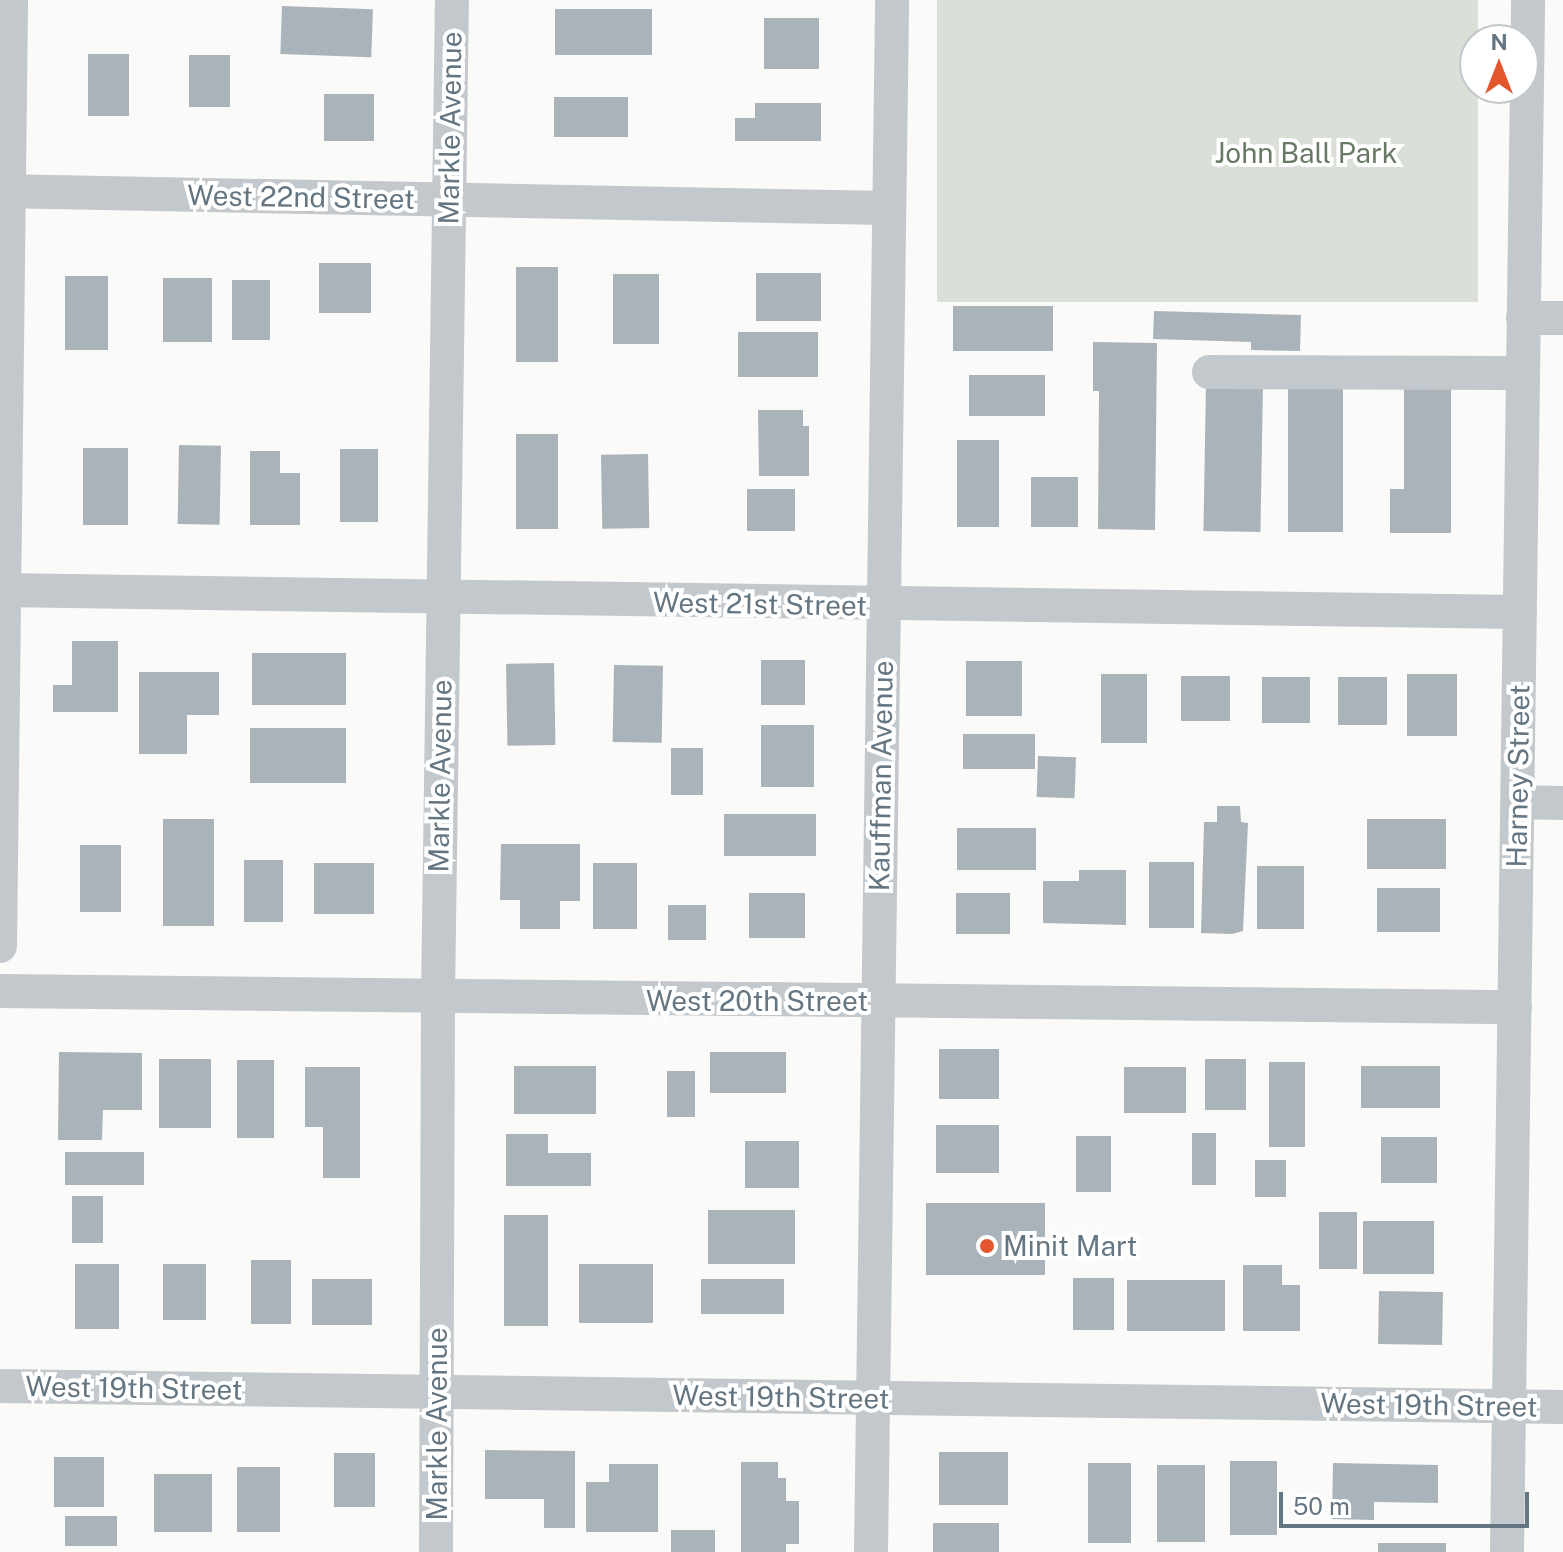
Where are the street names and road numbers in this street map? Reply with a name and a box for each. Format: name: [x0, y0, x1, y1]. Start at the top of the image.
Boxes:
street label: Markle Avenue: [432, 31, 468, 225]
street label: West 22nd Street: [187, 178, 415, 216]
street label: West 21st Street: [653, 585, 867, 623]
street label: Kauffman Avenue: [862, 660, 900, 892]
street label: Markle Avenue: [422, 679, 458, 873]
street label: Harney Street: [1500, 684, 1536, 868]
street label: West 20th Street: [646, 984, 868, 1018]
street label: Markle Avenue: [420, 1327, 454, 1521]
street label: West 19th Street: [25, 1369, 243, 1407]
street label: West 19th Street: [672, 1378, 890, 1416]
street label: West 19th Street: [1320, 1386, 1538, 1424]

